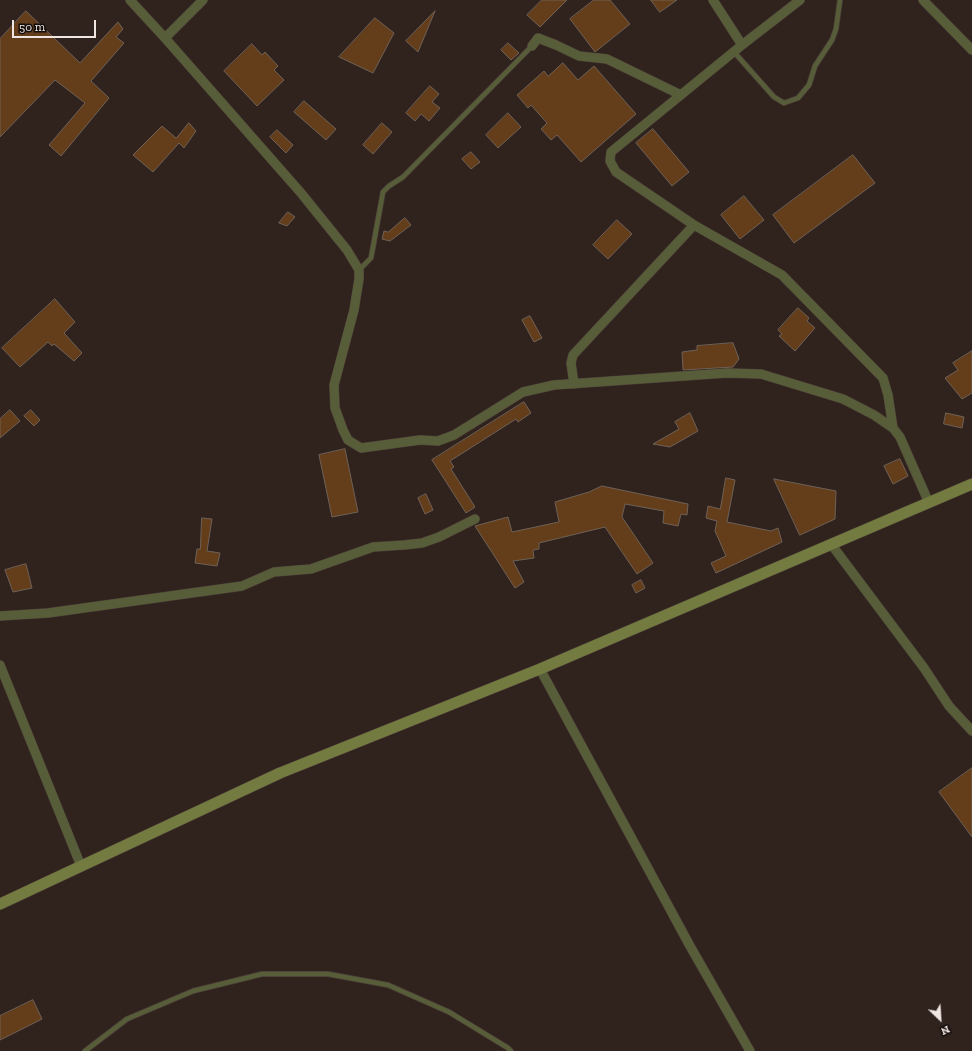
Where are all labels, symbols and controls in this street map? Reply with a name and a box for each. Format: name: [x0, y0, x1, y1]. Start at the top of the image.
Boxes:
scale bar: [14, 12, 98, 38]
text: 50 m: [19, 20, 45, 34]
north arrow: [920, 999, 960, 1039]
text: N: [939, 1023, 952, 1038]

